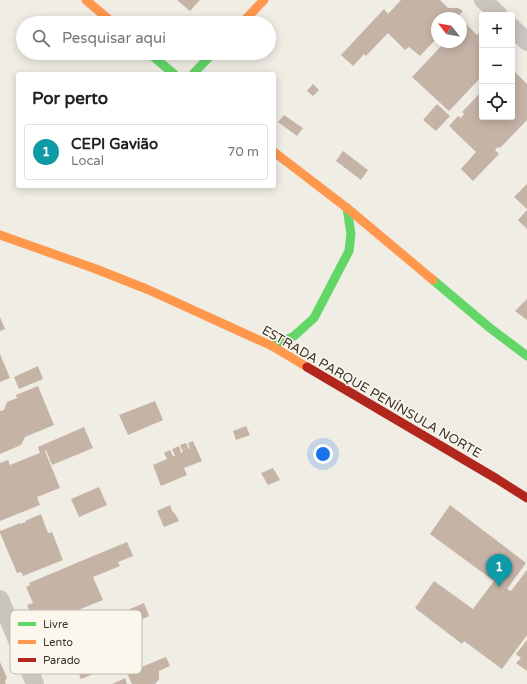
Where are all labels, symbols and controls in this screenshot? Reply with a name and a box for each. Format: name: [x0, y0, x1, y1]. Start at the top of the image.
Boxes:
north arrow: [431, 12, 467, 48]
map controls: [479, 12, 515, 120]
button: +: [479, 12, 515, 48]
search box: [16, 16, 276, 60]
icon: search: [30, 27, 52, 49]
text: Pesquisar aqui: [62, 29, 166, 47]
button: −: [479, 48, 515, 84]
button: locate: [479, 84, 515, 120]
text: Por perto: [32, 88, 108, 109]
text: CEPI Gavião: [71, 135, 158, 153]
text: 1: [42, 144, 50, 160]
text: 70 m: [227, 144, 259, 160]
text: Local: [71, 153, 104, 169]
street label: ESTRADA PARQUE PENÍNSULA NORTE: [259, 322, 484, 461]
your location: [313, 444, 333, 464]
pin: 1: [486, 554, 512, 587]
legend: [10, 610, 142, 674]
text: Livre: [43, 618, 68, 631]
text: Lento: [43, 636, 73, 649]
text: Parado: [43, 654, 81, 667]

